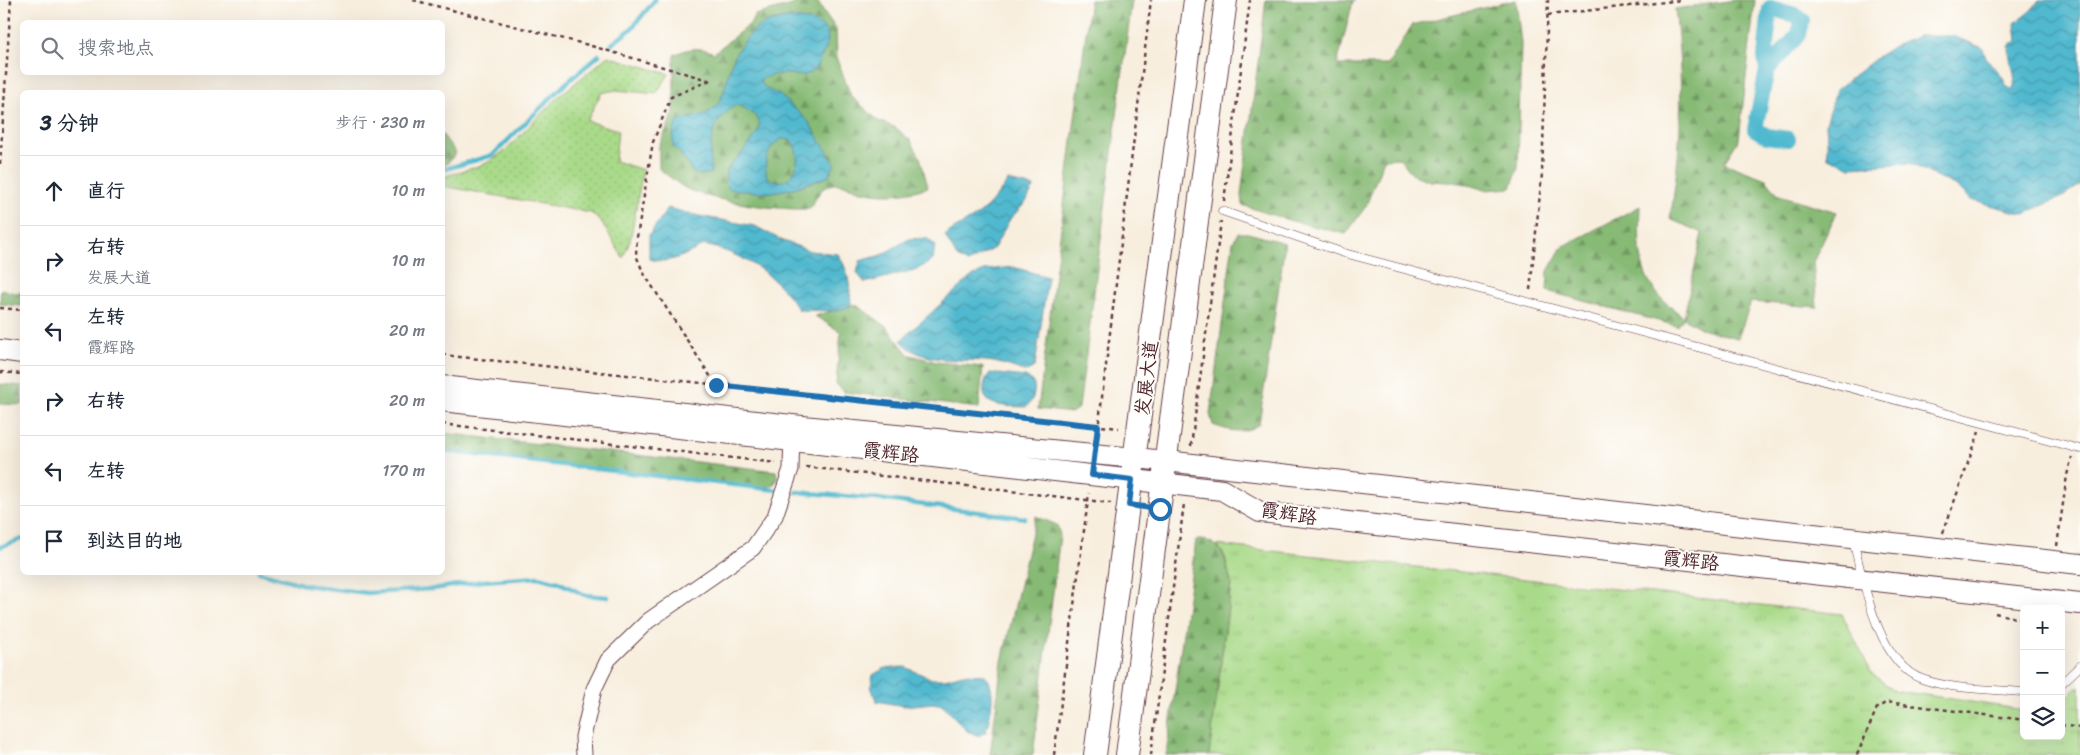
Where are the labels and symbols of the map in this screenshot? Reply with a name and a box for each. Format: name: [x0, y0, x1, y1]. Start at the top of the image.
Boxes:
street label: 发展大道: [1125, 338, 1168, 418]
route end: [705, 374, 728, 397]
street label: 霞辉路: [861, 433, 921, 472]
street label: 霞辉路: [1258, 493, 1320, 534]
route start: [1149, 498, 1172, 521]
street label: 霞辉路: [1661, 541, 1721, 580]

